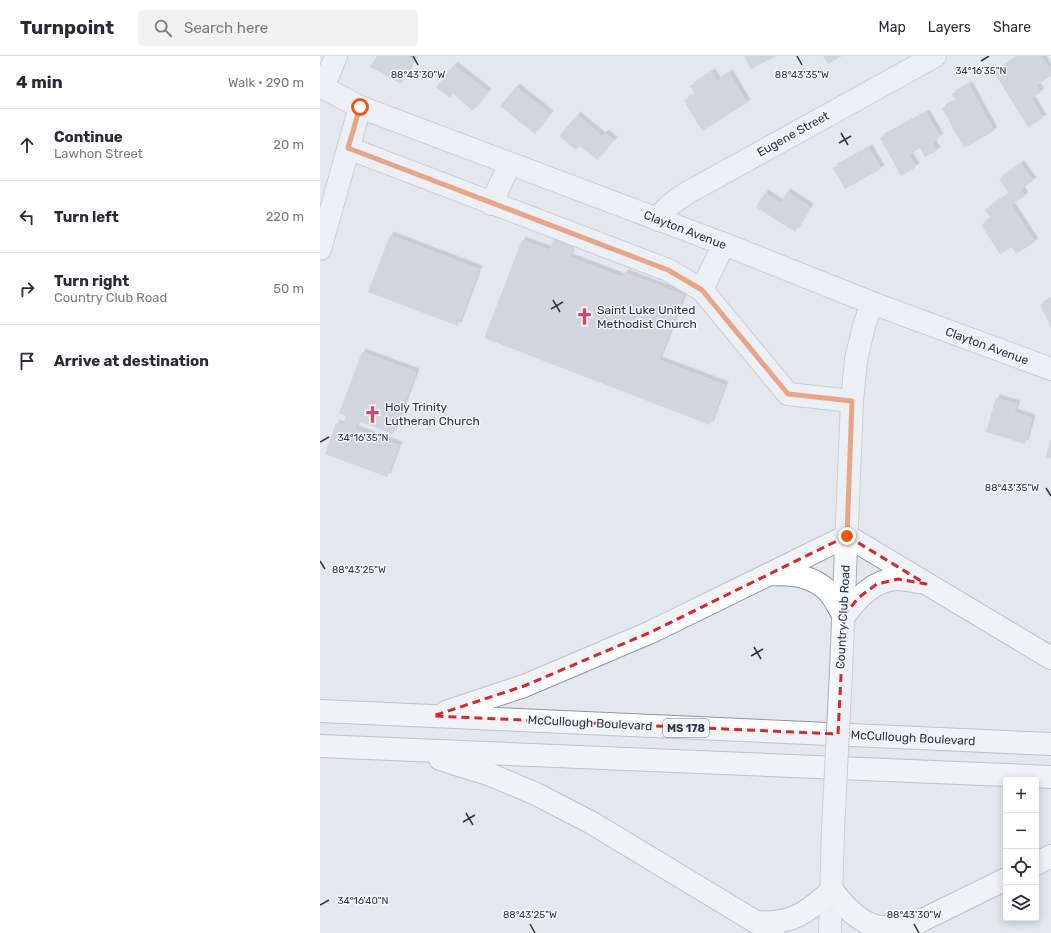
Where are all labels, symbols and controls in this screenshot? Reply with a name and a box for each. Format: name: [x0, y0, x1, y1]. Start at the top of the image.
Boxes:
search box: [138, 10, 418, 46]
text: Turnpoint: [20, 16, 114, 39]
icon: search: [152, 17, 174, 39]
text: Search here: [184, 19, 268, 37]
text: Map: [879, 19, 906, 36]
text: Layers: [928, 19, 971, 36]
text: Share: [993, 19, 1031, 36]
text: 34°16'35"N: [956, 65, 1006, 77]
text: 88°43'30"W: [391, 69, 445, 81]
text: 88°43'35"W: [775, 69, 829, 81]
text: 4 min: [16, 72, 63, 92]
text: Walk · 290 m: [228, 75, 304, 90]
route start: [351, 98, 369, 116]
street label: Eugene Street: [755, 108, 832, 159]
text: Continue: [54, 128, 123, 146]
icon: ahead: [16, 134, 38, 156]
text: 20 m: [273, 137, 304, 152]
text: Lawhon Street: [54, 146, 143, 161]
icon: left: [16, 206, 38, 228]
text: Turn left: [54, 208, 119, 226]
street label: Clayton Avenue: [642, 208, 729, 252]
text: 220 m: [266, 209, 304, 224]
text: Turn right: [54, 272, 129, 290]
icon: right: [16, 278, 38, 300]
text: 50 m: [273, 281, 304, 296]
text: Country Club Road: [54, 290, 167, 305]
place label: Saint Luke United Methodist Church: [597, 303, 697, 331]
church icon: Saint Luke United Methodist Church: [574, 307, 594, 327]
street label: Clayton Avenue: [943, 324, 1031, 368]
icon: arrive: [16, 350, 38, 372]
text: Arrive at destination: [54, 352, 209, 370]
place label: Holy Trinity Lutheran Church: [385, 400, 480, 428]
church icon: Holy Trinity Lutheran Church: [362, 404, 382, 424]
text: 34°16'35"N: [338, 432, 388, 444]
text: 88°43'35"W: [985, 482, 1039, 494]
route end: [838, 527, 856, 545]
text: 88°43'25"W: [332, 564, 386, 576]
street label: Country Club Road: [833, 564, 853, 670]
street label: McCullough Boulevard: [527, 713, 653, 733]
road number: MS 178: [663, 719, 709, 737]
street label: McCullough Boulevard: [850, 728, 976, 748]
map controls: [1003, 777, 1039, 921]
button: +: [1003, 777, 1039, 813]
button: −: [1003, 813, 1039, 849]
button: locate: [1003, 849, 1039, 885]
button: layers: [1003, 885, 1039, 921]
text: 34°16'40"N: [338, 895, 389, 907]
text: 88°43'25"W: [503, 909, 557, 921]
text: 88°43'30"W: [887, 909, 941, 921]

